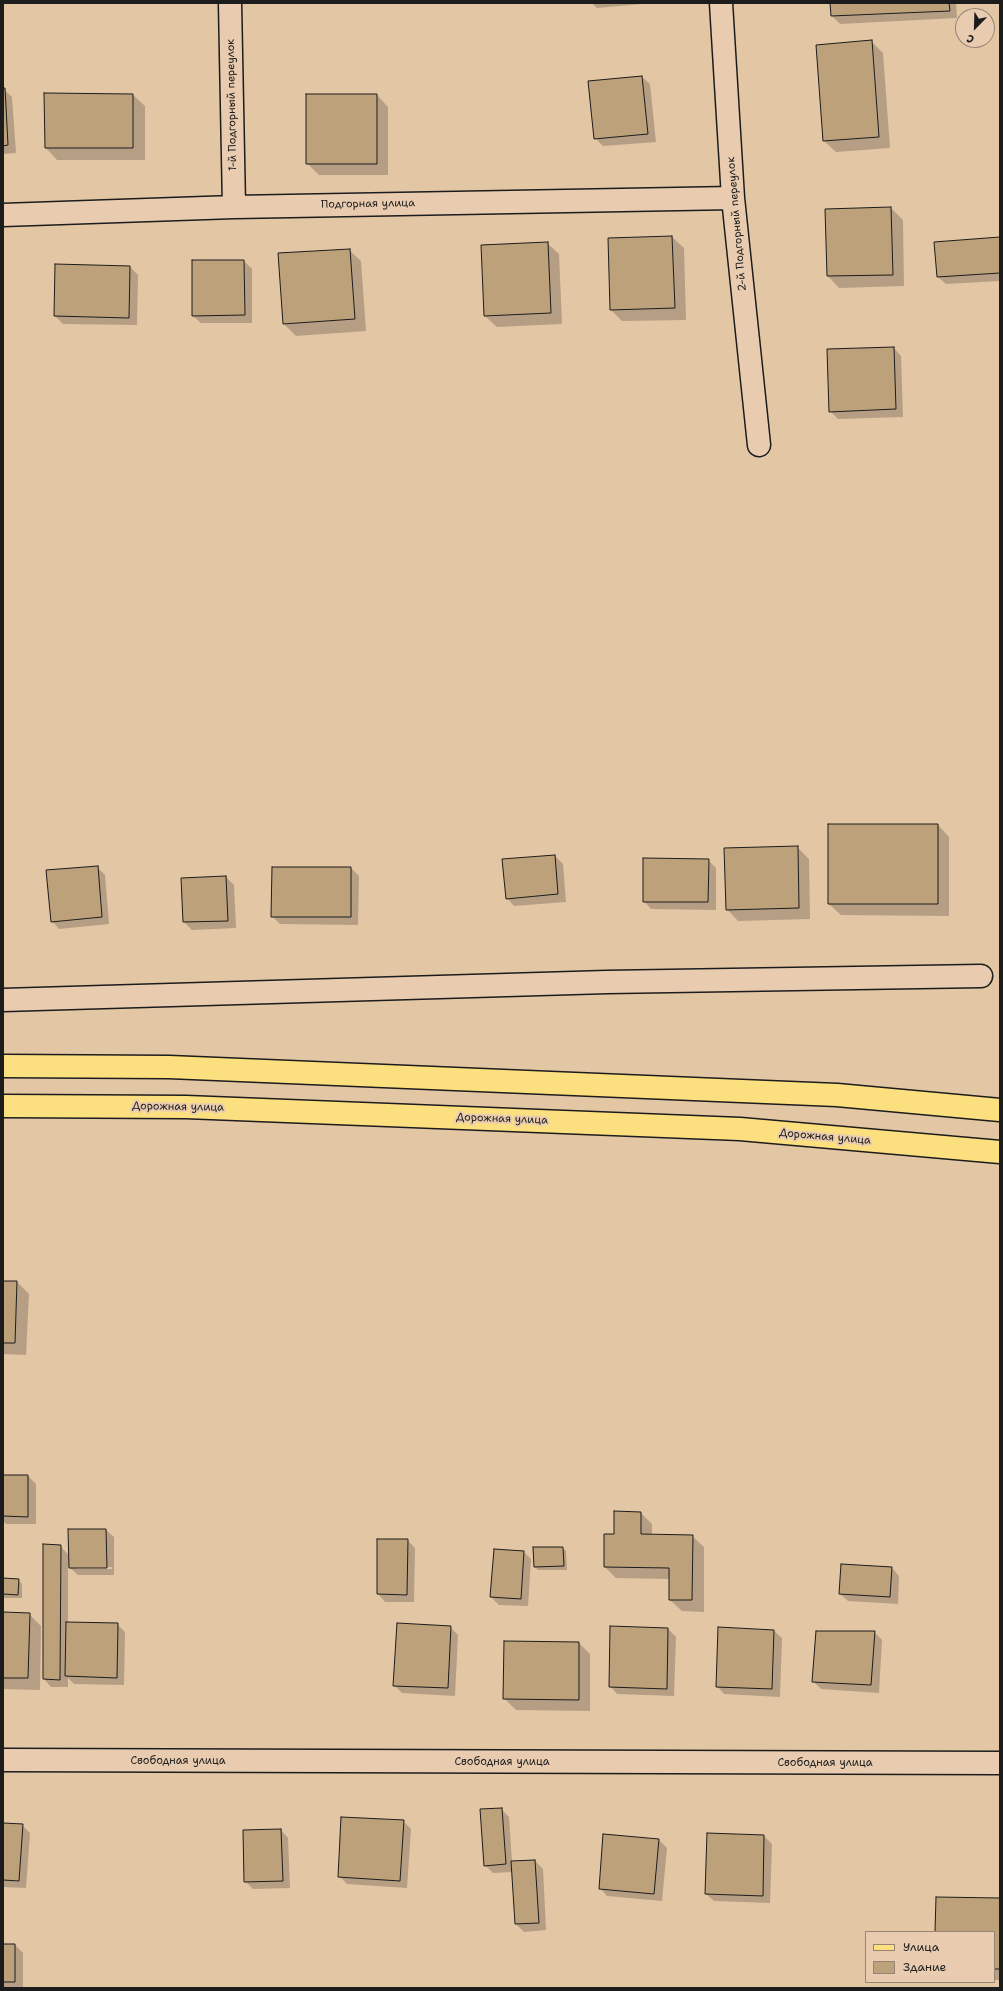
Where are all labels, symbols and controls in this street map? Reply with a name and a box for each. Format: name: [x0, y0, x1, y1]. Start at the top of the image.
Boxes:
north arrow: [955, 8, 995, 48]
text: С: [964, 30, 977, 47]
street label: 1-й Подгорный переулок: [224, 39, 240, 171]
street label: 2-й Подгорный переулок: [725, 156, 749, 292]
street label: Подгорная улица: [321, 197, 415, 211]
street label: Дорожная улица: [132, 1100, 224, 1114]
street label: Дорожная улица: [456, 1111, 548, 1127]
street label: Дорожная улица: [779, 1126, 871, 1148]
street label: Свободная улица: [130, 1754, 226, 1768]
street label: Свободная улица: [454, 1755, 550, 1769]
street label: Свободная улица: [777, 1756, 873, 1770]
legend: [865, 1931, 995, 1983]
text: Улица: [903, 1939, 939, 1955]
text: Здание: [903, 1959, 946, 1975]

